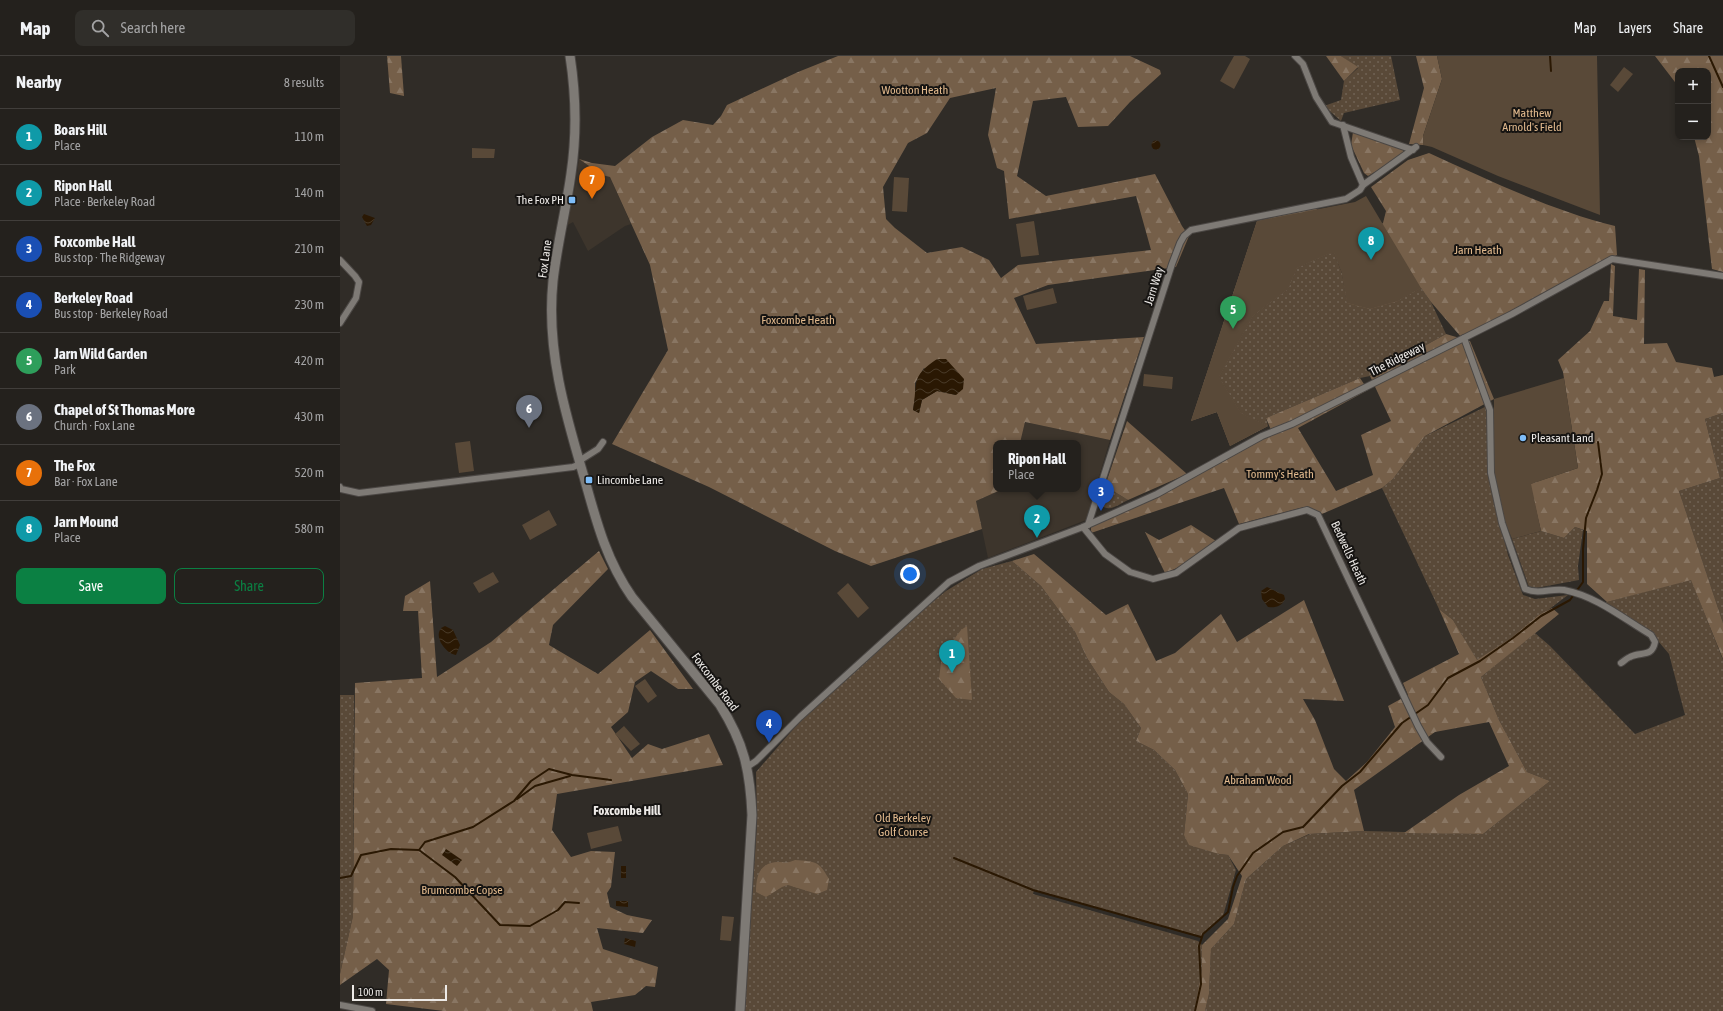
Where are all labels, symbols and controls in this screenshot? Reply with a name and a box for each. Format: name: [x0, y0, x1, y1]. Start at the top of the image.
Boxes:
search box: [75, 10, 355, 46]
text: Map: [20, 17, 51, 39]
icon: search: [89, 17, 111, 39]
text: Search here: [121, 19, 185, 36]
text: Map: [1574, 20, 1596, 36]
text: Layers: [1618, 20, 1651, 36]
text: Share: [1673, 20, 1703, 36]
map controls: [1675, 68, 1711, 140]
button: +: [1675, 68, 1711, 104]
text: Nearby: [16, 72, 62, 92]
text: 8 results: [284, 75, 324, 90]
park label: Wootton Heath: [882, 83, 948, 97]
button: −: [1675, 104, 1711, 140]
park label: Matthew Arnold's Field: [1502, 106, 1562, 134]
text: Boars Hill: [54, 121, 107, 138]
text: 1: [26, 129, 32, 144]
text: 110 m: [295, 129, 324, 144]
text: Place: [54, 138, 81, 153]
pin: 7: [579, 166, 605, 199]
text: Ripon Hall: [54, 177, 112, 194]
text: 2: [26, 185, 32, 200]
text: 140 m: [295, 185, 324, 200]
place label: The Fox PH: [517, 193, 564, 207]
text: Place · Berkeley Road: [54, 194, 155, 209]
marker: The Fox PH: [567, 195, 577, 205]
pin: 8: [1358, 227, 1384, 260]
text: Foxcombe Hall: [54, 233, 136, 250]
street label: Fox Lane: [535, 239, 555, 279]
text: 3: [26, 241, 32, 256]
text: 210 m: [295, 241, 324, 256]
park label: Jarn Heath: [1454, 243, 1502, 257]
text: Bus stop · The Ridgeway: [54, 250, 165, 265]
street label: Jarn Way: [1141, 265, 1167, 307]
text: Berkeley Road: [54, 289, 133, 306]
pin: 5: [1220, 296, 1246, 329]
text: 4: [26, 297, 32, 312]
text: 230 m: [295, 297, 324, 312]
text: Bus stop · Berkeley Road: [54, 306, 168, 321]
park label: Foxcombe Heath: [761, 313, 835, 327]
street label: The Ridgeway: [1367, 339, 1427, 379]
text: Jarn Wild Garden: [54, 345, 147, 362]
text: 5: [26, 353, 32, 368]
text: 420 m: [295, 353, 324, 368]
text: Park: [54, 362, 76, 377]
pin: 6: [516, 395, 542, 428]
text: Chapel of St Thomas More: [54, 401, 195, 418]
text: 6: [26, 409, 32, 424]
text: 430 m: [295, 409, 324, 424]
text: Church · Fox Lane: [54, 418, 135, 433]
place label: Pleasant Land: [1531, 431, 1593, 445]
marker: Pleasant Land: [1518, 433, 1528, 443]
popup: [993, 440, 1081, 492]
text: Ripon Hall: [1008, 450, 1066, 467]
text: The Fox: [54, 457, 95, 474]
text: 7: [26, 465, 32, 480]
text: 520 m: [295, 465, 324, 480]
text: Place: [1008, 467, 1035, 482]
park label: Tommy's Heath: [1246, 467, 1314, 481]
place label: Lincombe Lane: [597, 473, 663, 487]
text: Bar · Fox Lane: [54, 474, 118, 489]
marker: Lincombe Lane: [584, 475, 594, 485]
pin: 3: [1088, 478, 1114, 511]
pin: 2: [1024, 505, 1050, 538]
text: Jarn Mound: [54, 513, 118, 530]
street label: Bedwells Heath: [1328, 519, 1370, 587]
text: 8: [26, 521, 32, 536]
text: 580 m: [295, 521, 324, 536]
text: Place: [54, 530, 81, 545]
your location: [900, 564, 920, 584]
button: Save: [16, 568, 166, 604]
button: Share: [174, 568, 324, 604]
pin: 1: [939, 640, 965, 673]
street label: Foxcombe Road: [689, 650, 741, 714]
pin: 4: [756, 710, 782, 743]
park label: Abraham Wood: [1224, 773, 1292, 787]
district label: Foxcombe Hill: [593, 803, 661, 818]
park label: Old Berkeley Golf Course: [875, 811, 931, 839]
park label: Brumcombe Copse: [421, 883, 503, 897]
scale bar: [352, 983, 447, 1002]
text: 100 m: [358, 986, 383, 998]

